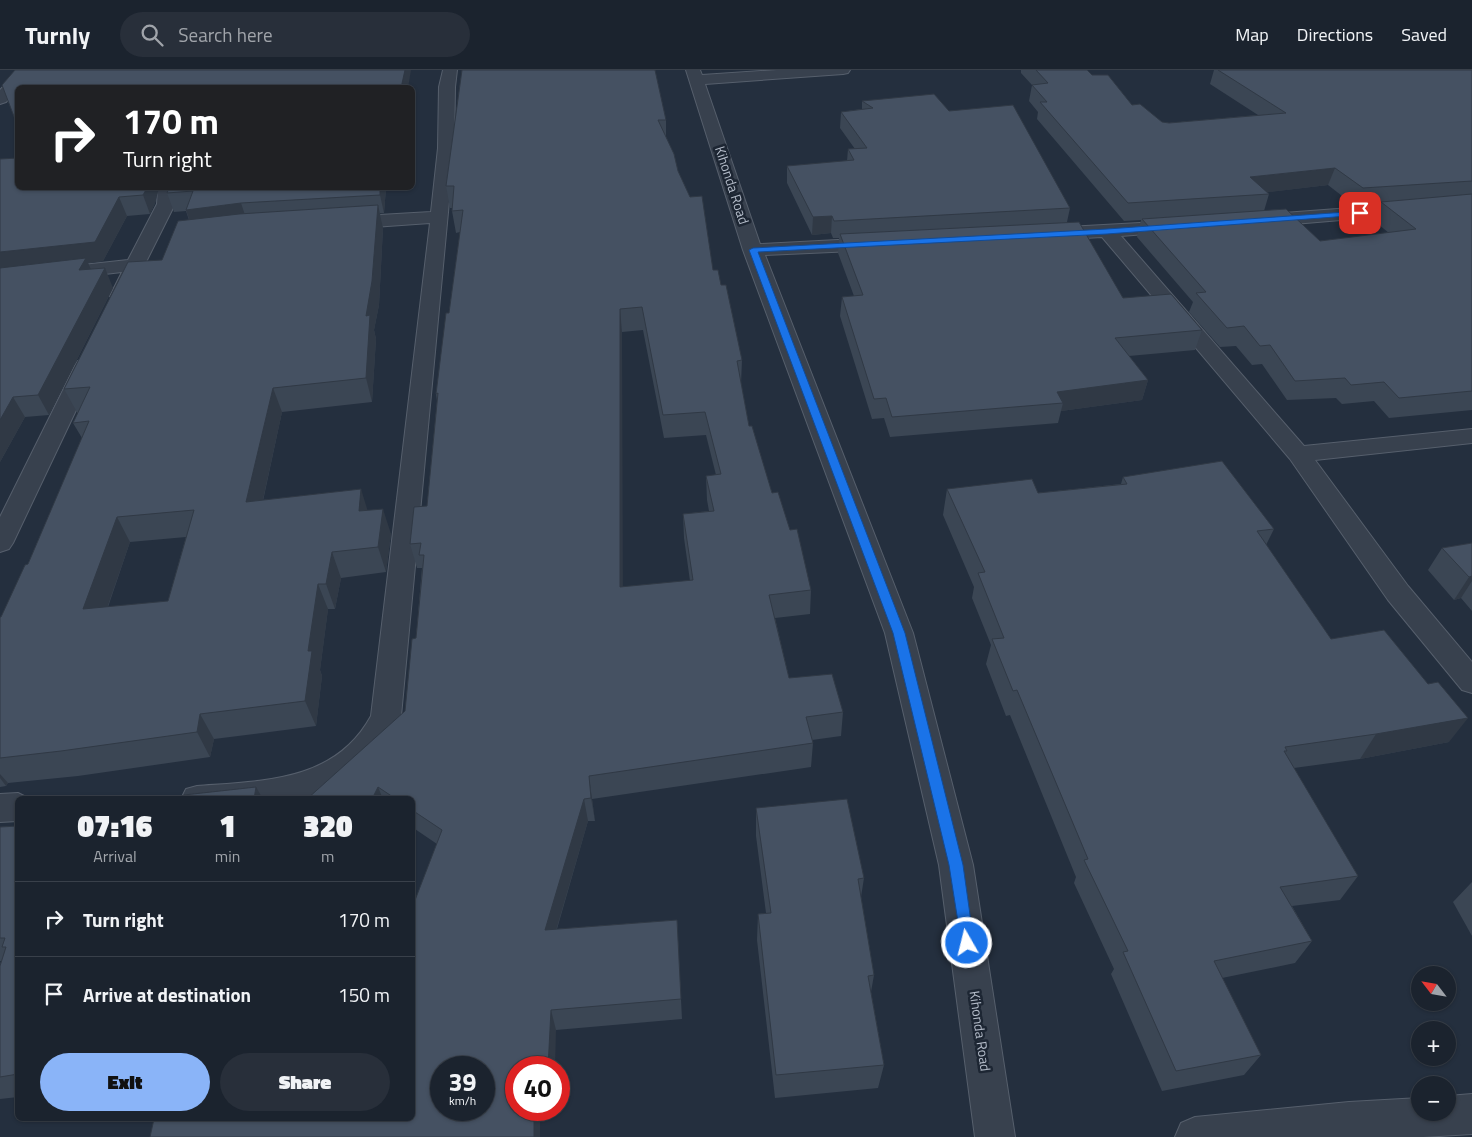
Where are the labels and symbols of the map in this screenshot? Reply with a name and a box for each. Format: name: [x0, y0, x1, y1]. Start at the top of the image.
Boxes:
street label: Kihonda Road: [710, 143, 755, 227]
pin: [1339, 192, 1381, 234]
position arrow: [940, 916, 992, 968]
north arrow: [1411, 966, 1456, 1011]
street label: Kihonda Road: [964, 989, 997, 1073]
speed limit sign: 40: [505, 1056, 570, 1121]

